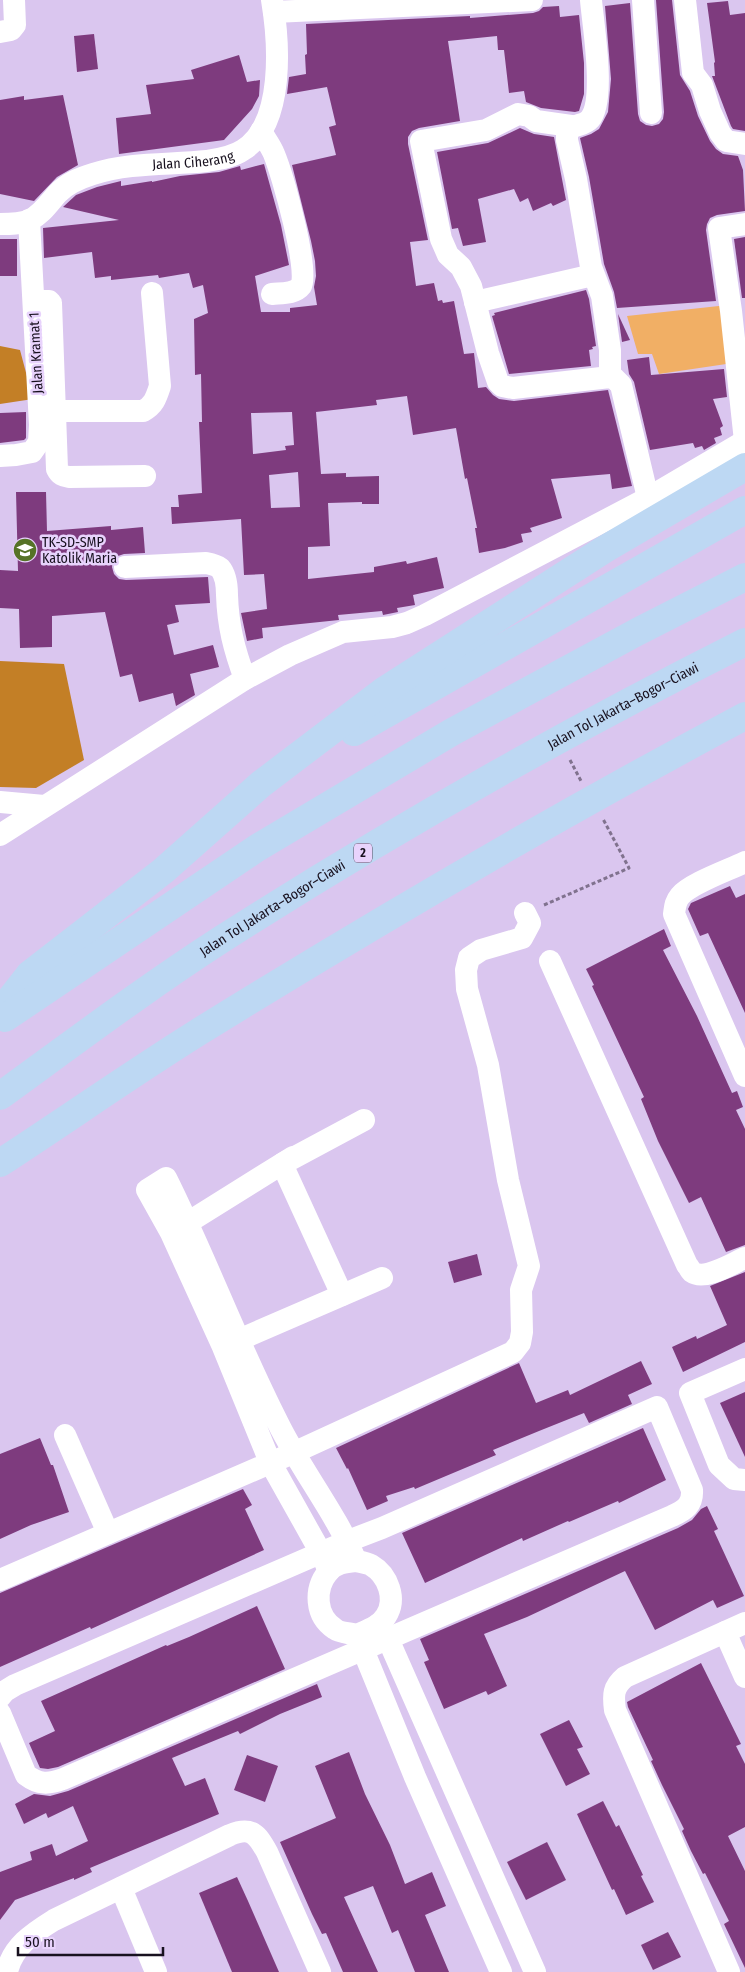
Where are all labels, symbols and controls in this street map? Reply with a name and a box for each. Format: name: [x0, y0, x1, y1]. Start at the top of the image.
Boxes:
street label: Jalan Ciherang: [152, 147, 236, 173]
street label: Jalan Kramat 1: [25, 312, 47, 394]
place label: TK-SD-SMP Katolik Maria: [42, 534, 117, 567]
school or university icon: TK-SD-SMP Katolik Maria: [12, 537, 38, 563]
street label: Jalan Tol Jakarta–Bogor–Ciawi: [545, 659, 701, 753]
road number: 2: [354, 844, 372, 862]
street label: Jalan Tol Jakarta–Bogor–Ciawi: [196, 856, 348, 960]
scale bar: [18, 1924, 162, 1956]
text: 50 m: [25, 1933, 55, 1951]

